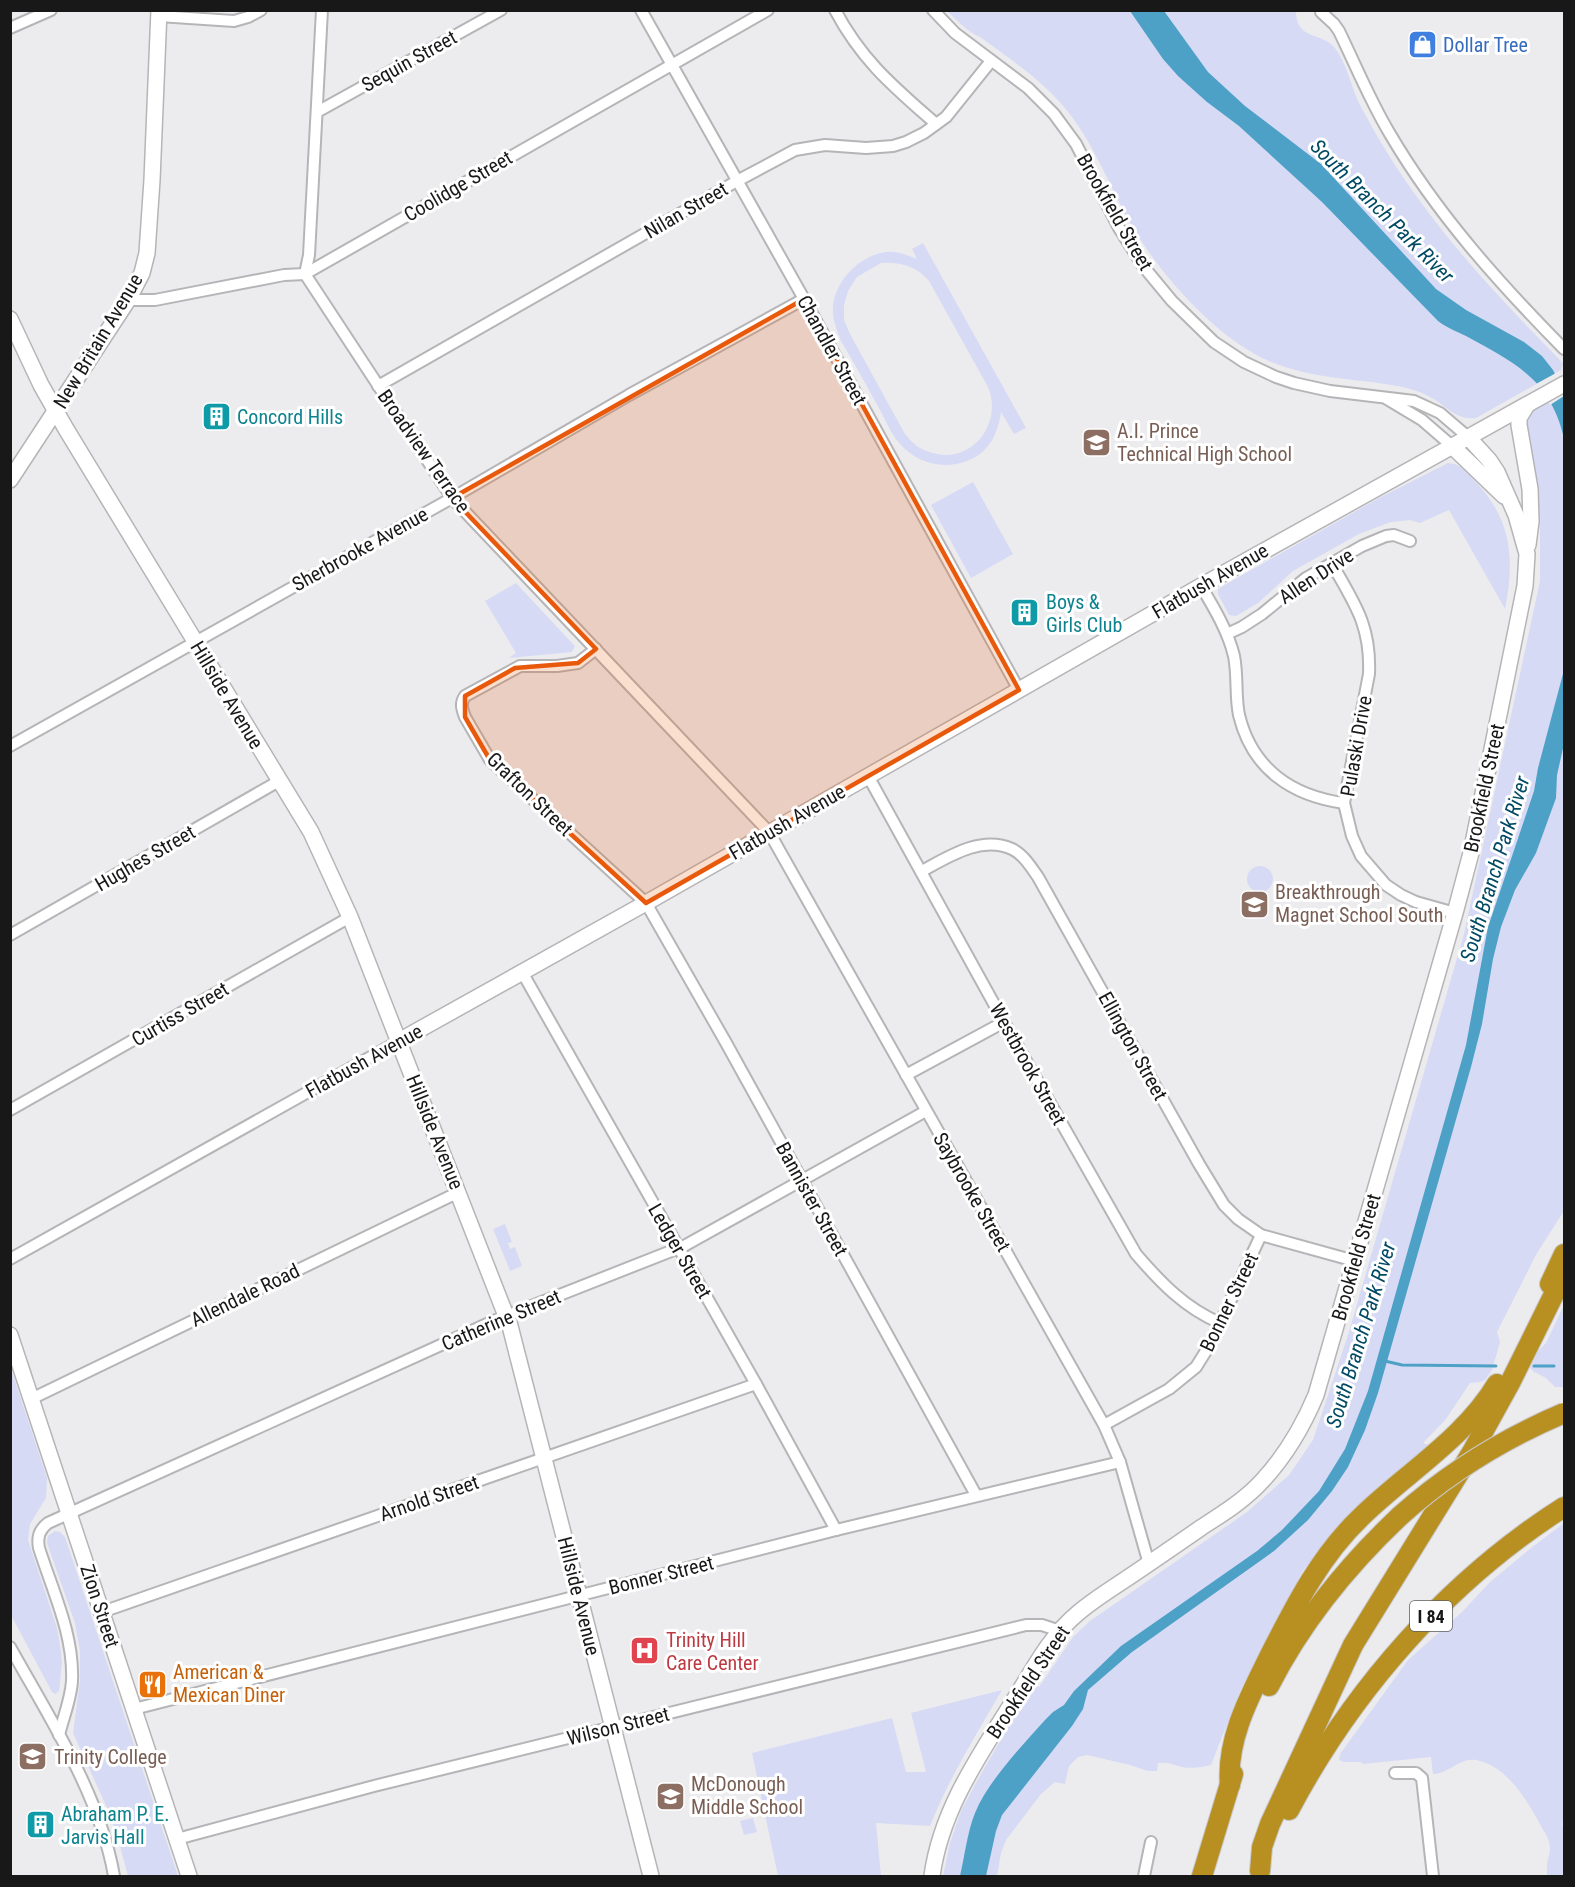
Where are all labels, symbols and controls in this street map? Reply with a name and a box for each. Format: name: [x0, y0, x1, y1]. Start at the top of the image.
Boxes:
street label: Sequin Street: [357, 25, 461, 97]
shop icon: Dollar Tree: [1406, 29, 1438, 61]
place label: Dollar Tree: [1443, 33, 1528, 57]
water label: South Branch Park River: [1305, 134, 1459, 288]
street label: Coolidge Street: [400, 145, 517, 227]
street label: Brookfield Street: [1072, 149, 1158, 275]
street label: Nilan Street: [640, 176, 732, 243]
street label: New Britain Avenue: [48, 269, 148, 413]
street label: Chandler Street: [792, 291, 872, 409]
street label: Broadview Terrace: [373, 385, 475, 517]
building icon: Concord Hills: [200, 401, 232, 433]
place label: Concord Hills: [237, 405, 343, 429]
place label: A.I. Prince Technical High School: [1117, 419, 1292, 466]
school or university icon: A.I. Prince Technical High School: [1080, 427, 1112, 459]
street label: Sherbrooke Avenue: [288, 502, 432, 596]
street label: Flatbush Avenue: [1148, 538, 1272, 624]
street label: Allen Drive: [1274, 543, 1358, 609]
place label: Boys & Girls Club: [1046, 590, 1122, 637]
building icon: Boys & Girls Club: [1009, 597, 1041, 629]
street label: Hillside Avenue: [185, 637, 269, 753]
street label: Pulaski Drive: [1335, 694, 1377, 798]
street label: Brookfield Street: [1459, 721, 1509, 855]
street label: Grafton Street: [482, 747, 578, 841]
water label: South Branch Park River: [1455, 773, 1535, 965]
street label: Flatbush Avenue: [725, 779, 849, 865]
street label: Hughes Street: [91, 820, 199, 896]
place label: Breakthrough Magnet School South: [1275, 880, 1443, 927]
school or university icon: Breakthrough Magnet School South: [1238, 888, 1270, 920]
street label: Curtiss Street: [127, 977, 233, 1051]
street label: Ellington Street: [1093, 988, 1173, 1104]
street label: Westbrook Street: [985, 999, 1071, 1129]
street label: Flatbush Avenue: [301, 1019, 427, 1103]
street label: Hillside Avenue: [401, 1071, 469, 1193]
street label: Saybrooke Street: [928, 1128, 1016, 1256]
street label: Bannister Street: [771, 1138, 853, 1260]
street label: Brookfield Street: [1326, 1191, 1386, 1323]
street label: Ledger Street: [643, 1199, 717, 1303]
water label: South Branch Park River: [1321, 1239, 1401, 1431]
street label: Bonner Street: [1195, 1248, 1263, 1355]
street label: Allendale Road: [187, 1258, 303, 1332]
street label: Catherine Street: [438, 1284, 564, 1356]
street label: Arnold Street: [376, 1470, 482, 1526]
street label: Hillside Avenue: [553, 1534, 605, 1658]
street label: Bonner Street: [606, 1550, 716, 1600]
street label: Zion Street: [75, 1561, 125, 1651]
road number: I 84: [1410, 1601, 1452, 1631]
street label: Brookfield Street: [981, 1621, 1075, 1743]
place label: Trinity Hill Care Center: [666, 1628, 759, 1675]
hospital icon: Trinity Hill Care Center: [629, 1635, 661, 1667]
place label: American & Mexican Diner: [173, 1660, 285, 1707]
restaurant icon: American & Mexican Diner: [136, 1668, 168, 1700]
street label: Wilson Street: [564, 1702, 672, 1750]
school or university icon: Trinity College: [17, 1741, 49, 1773]
place label: Trinity College: [54, 1745, 167, 1769]
place label: McDonough Middle School: [691, 1772, 803, 1819]
school or university icon: McDonough Middle School: [654, 1780, 686, 1812]
place label: Abraham P. E. Jarvis Hall: [61, 1802, 170, 1849]
building icon: Abraham P. E. Jarvis Hall: [24, 1809, 56, 1841]

